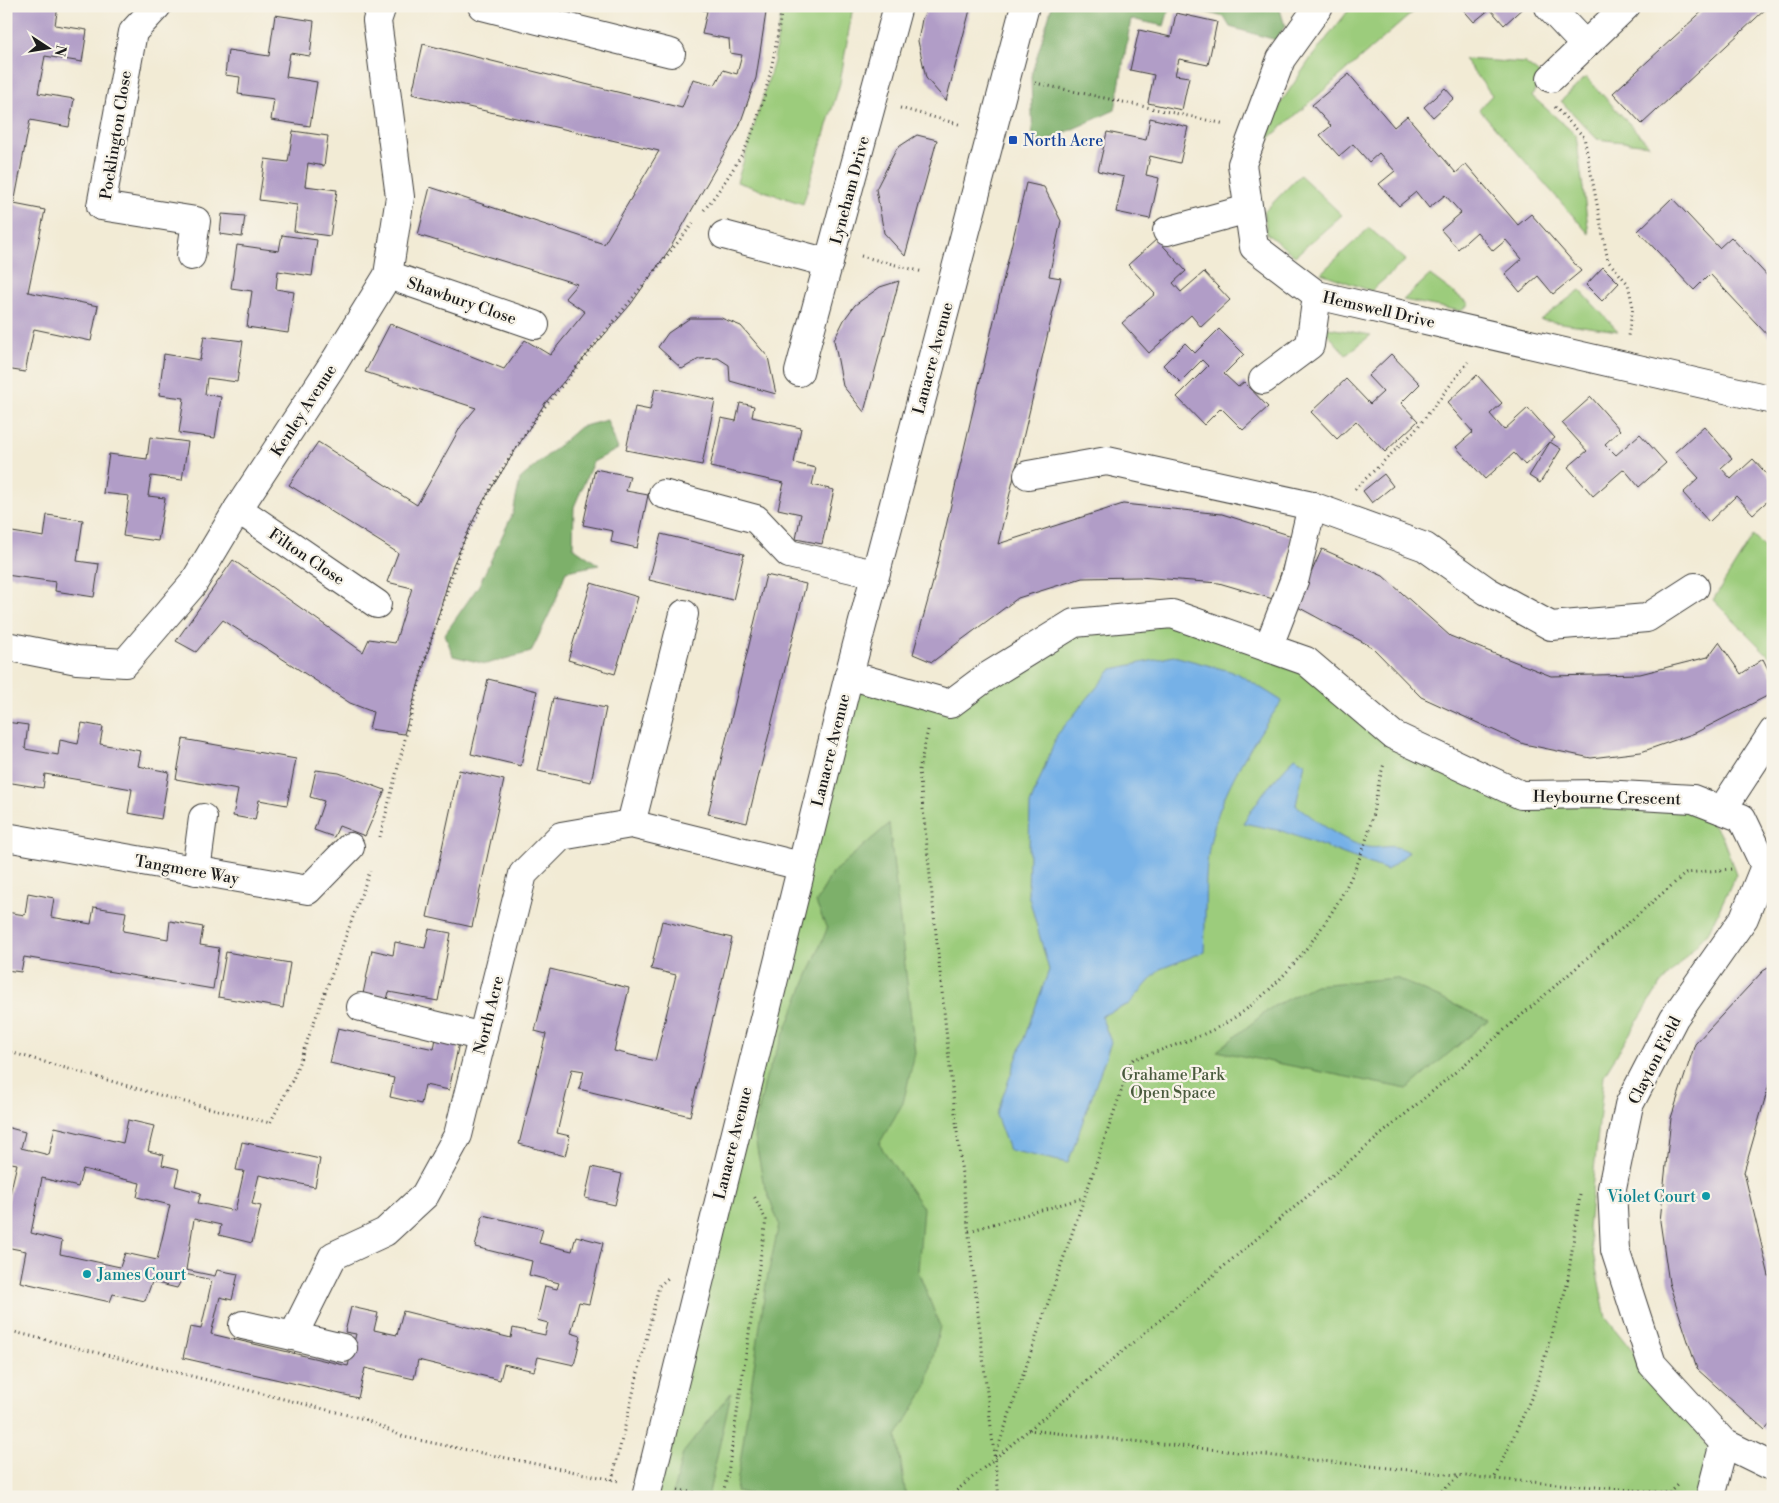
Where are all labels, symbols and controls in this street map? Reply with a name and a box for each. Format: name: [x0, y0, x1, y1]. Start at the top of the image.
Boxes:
north arrow: [22, 22, 72, 72]
text: N: [50, 43, 70, 58]
street label: Pocklington Close: [96, 69, 136, 201]
place label: North Acre: [1023, 131, 1103, 151]
street label: Lyneham Drive: [826, 134, 874, 247]
marker: North Acre: [1007, 134, 1019, 146]
street label: Shawbury Close: [404, 273, 519, 329]
street label: Hemswell Drive: [1321, 287, 1437, 333]
street label: Lanacre Avenue: [908, 300, 958, 417]
street label: Kenley Avenue: [267, 361, 341, 460]
street label: Filton Close: [265, 524, 348, 590]
street label: Lanacre Avenue: [807, 692, 855, 809]
street label: Heybourne Crescent: [1533, 787, 1682, 809]
street label: Tangmere Way: [133, 851, 241, 889]
street label: North Acre: [470, 974, 508, 1057]
street label: Clayton Field: [1624, 1013, 1686, 1108]
park label: Grahame Park Open Space: [1121, 1065, 1226, 1103]
street label: Lanacre Avenue: [709, 1085, 757, 1202]
place label: Violet Court: [1606, 1187, 1696, 1207]
marker: Violet Court: [1700, 1190, 1712, 1202]
place label: James Court: [96, 1265, 187, 1285]
marker: James Court: [81, 1268, 93, 1280]

